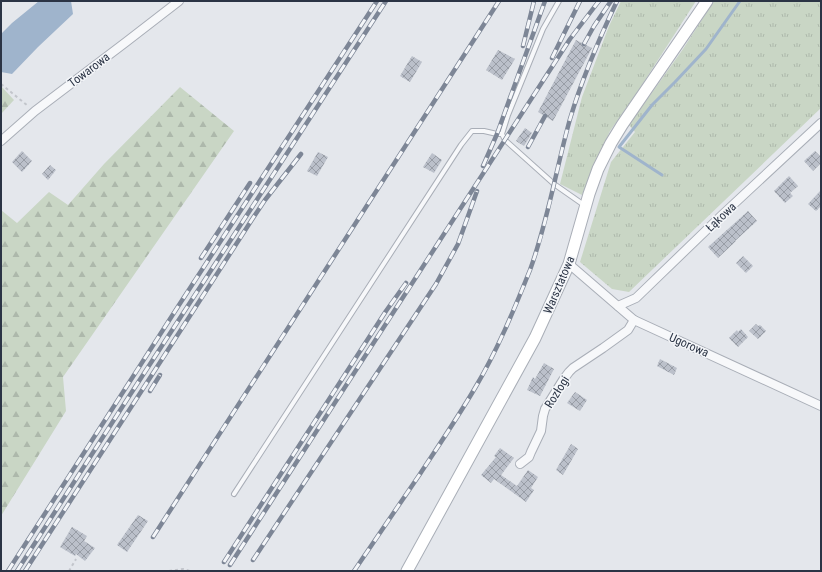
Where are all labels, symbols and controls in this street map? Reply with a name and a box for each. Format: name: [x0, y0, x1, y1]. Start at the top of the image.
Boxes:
street label: Towarowa: [65, 50, 113, 90]
street label: Łąkowa: [703, 199, 739, 235]
street label: Warsztatowa: [541, 254, 578, 316]
street label: Ugorowa: [667, 330, 711, 360]
street label: Rozłogi: [542, 373, 572, 411]

